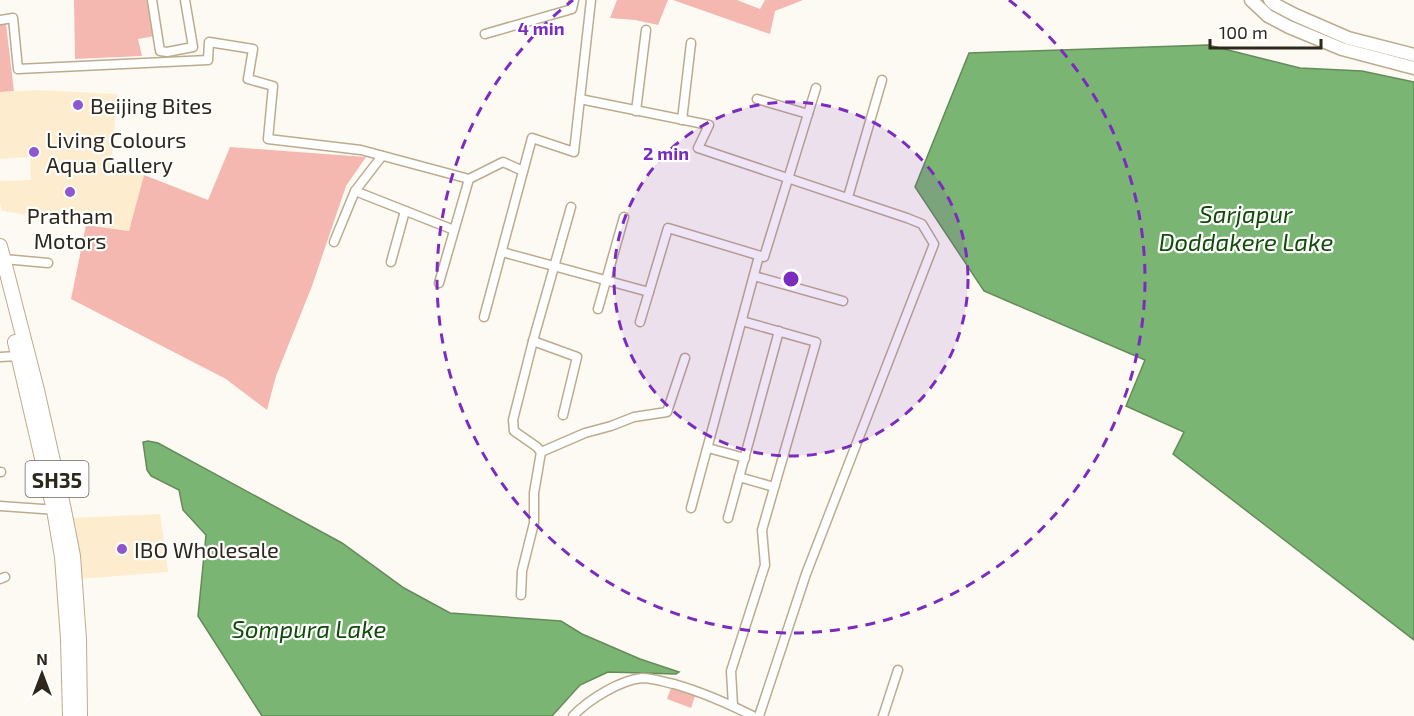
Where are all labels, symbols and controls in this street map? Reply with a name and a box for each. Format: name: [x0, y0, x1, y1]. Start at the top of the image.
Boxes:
scale bar: [1210, 12, 1321, 50]
text: 4 min: [518, 17, 565, 39]
text: 100 m: [1219, 21, 1268, 43]
place label: Beijing Bites: [90, 92, 212, 119]
marker: Beijing Bites: [71, 98, 85, 112]
place label: Living Colours Aqua Gallery: [46, 126, 186, 177]
text: 2 min: [643, 142, 689, 164]
marker: Living Colours Aqua Gallery: [27, 145, 41, 159]
marker: Pratham Motors: [63, 185, 77, 199]
water label: Sarjapur Doddakere Lake: [1159, 199, 1333, 256]
place label: Pratham Motors: [27, 202, 113, 253]
centre of rings: [781, 269, 801, 289]
road number: SH35: [26, 461, 88, 497]
place label: IBO Wholesale: [134, 536, 279, 562]
marker: IBO Wholesale: [115, 542, 129, 556]
water label: Sompura Lake: [232, 614, 387, 643]
north arrow: [12, 644, 72, 704]
text: N: [36, 649, 48, 668]

